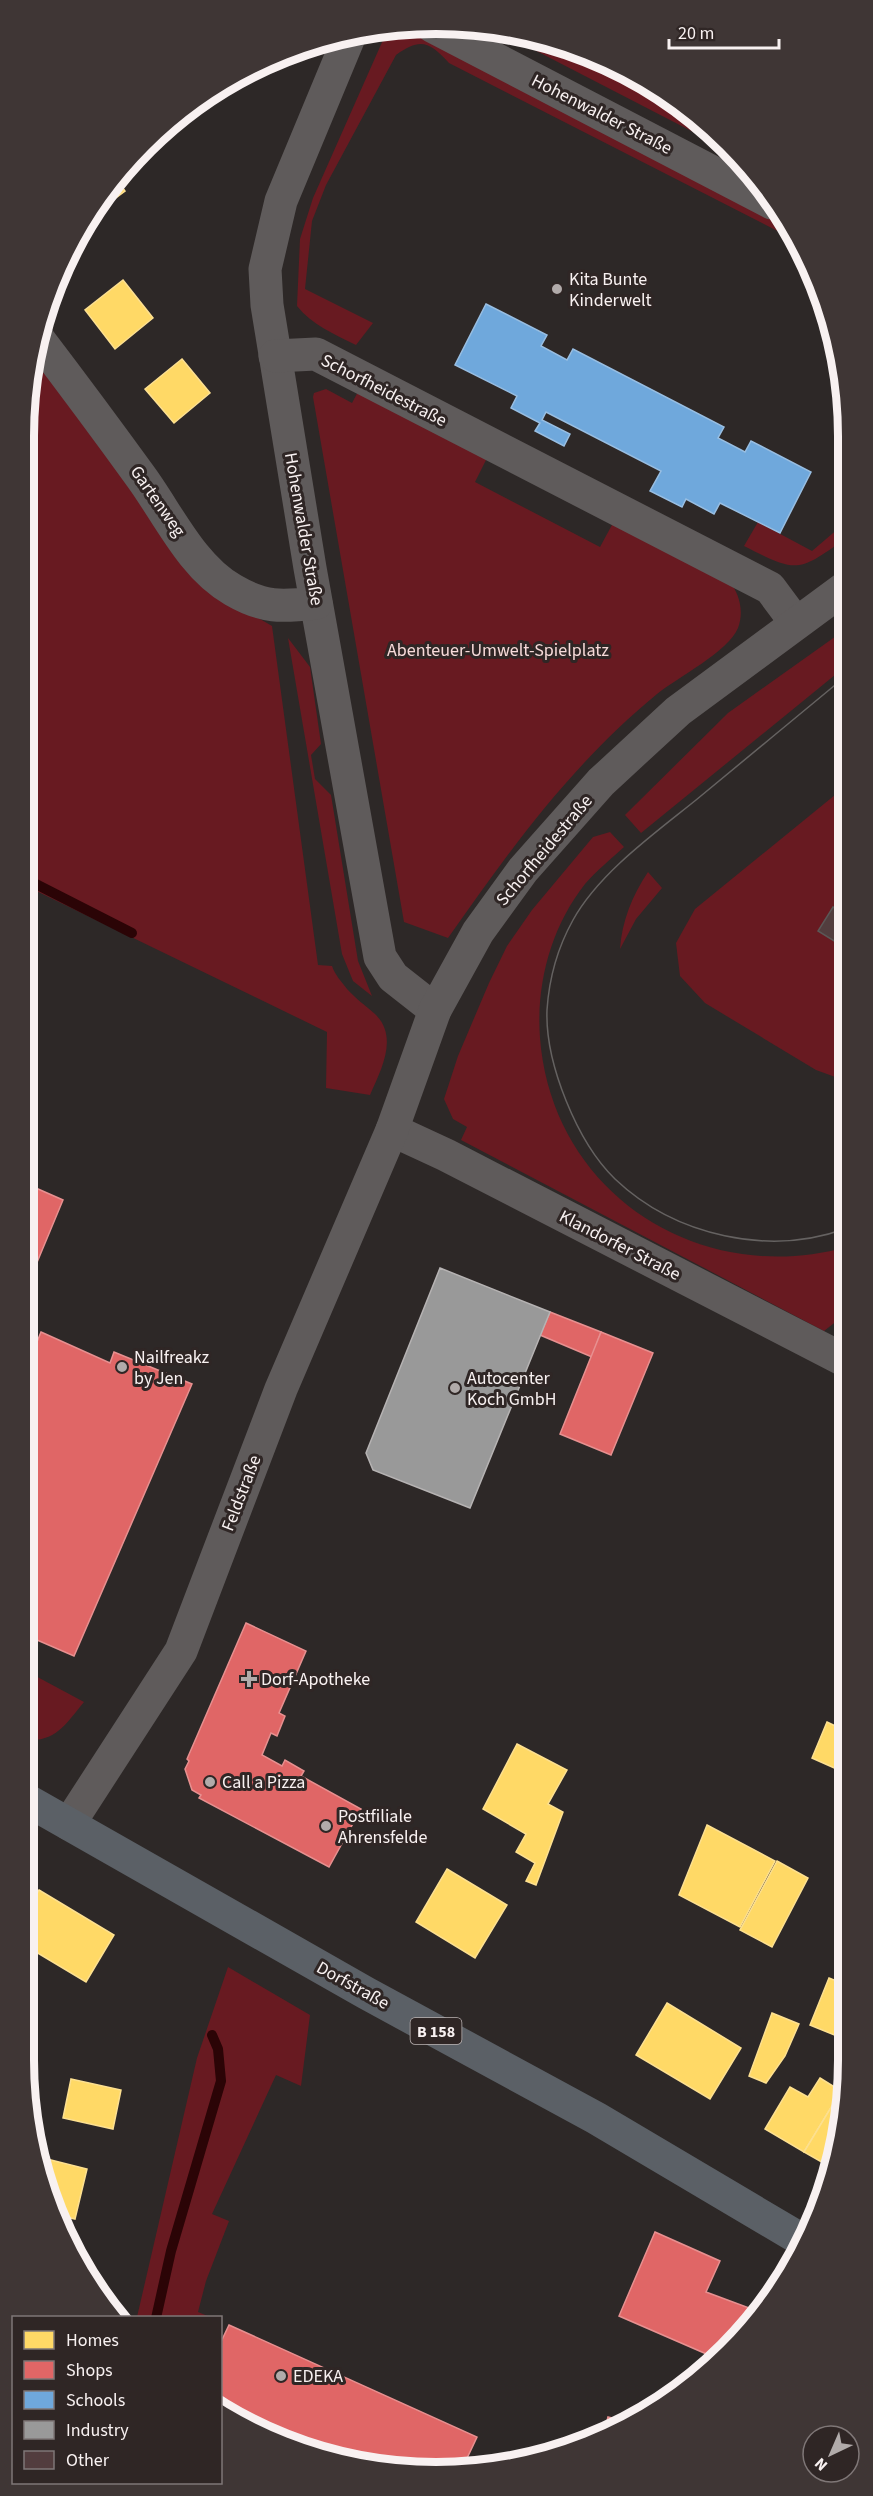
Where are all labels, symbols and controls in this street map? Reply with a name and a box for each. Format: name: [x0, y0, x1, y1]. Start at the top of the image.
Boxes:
scale bar: [669, 12, 778, 50]
text: 20 m: [678, 21, 714, 46]
street label: Hohenwalder Straße: [527, 68, 676, 161]
place label: Kita Bunte Kinderwelt: [569, 267, 652, 313]
marker: Kita Bunte Kinderwelt: [550, 282, 564, 296]
street label: Schorfheidestraße: [316, 348, 451, 433]
street label: Hohenwalder Straße: [278, 451, 329, 608]
street label: Gartenweg: [124, 461, 191, 542]
park label: Abenteuer-Umwelt-Spielplatz: [387, 638, 609, 663]
street label: Schorfheidestraße: [490, 789, 598, 911]
street label: Klandorfer Straße: [555, 1204, 685, 1287]
place label: Nailfreakz by Jen: [134, 1345, 210, 1391]
marker: Nailfreakz by Jen: [115, 1360, 129, 1374]
place label: Autocenter Koch GmbH: [467, 1366, 556, 1412]
marker: Autocenter Koch GmbH: [448, 1381, 462, 1395]
street label: Feldstraße: [216, 1451, 267, 1535]
place label: Dorf-Apotheke: [261, 1667, 370, 1692]
marker: Dorf-Apotheke: [242, 1672, 256, 1686]
place label: Call a Pizza: [222, 1770, 305, 1795]
marker: Call a Pizza: [203, 1775, 217, 1789]
place label: Postfiliale Ahrensfelde: [338, 1804, 428, 1850]
marker: Postfiliale Ahrensfelde: [319, 1819, 333, 1833]
street label: Dorfstraße: [312, 1955, 394, 2016]
road number: B 158: [410, 2018, 462, 2044]
legend: [12, 2316, 222, 2484]
text: Homes: [66, 2328, 119, 2353]
text: Shops: [66, 2358, 113, 2383]
place label: EDEKA: [293, 2364, 343, 2389]
marker: EDEKA: [274, 2369, 288, 2383]
text: Schools: [66, 2388, 125, 2413]
text: Industry: [66, 2418, 129, 2443]
north arrow: [801, 2424, 861, 2484]
text: Other: [66, 2448, 110, 2473]
text: N: [810, 2452, 833, 2476]

